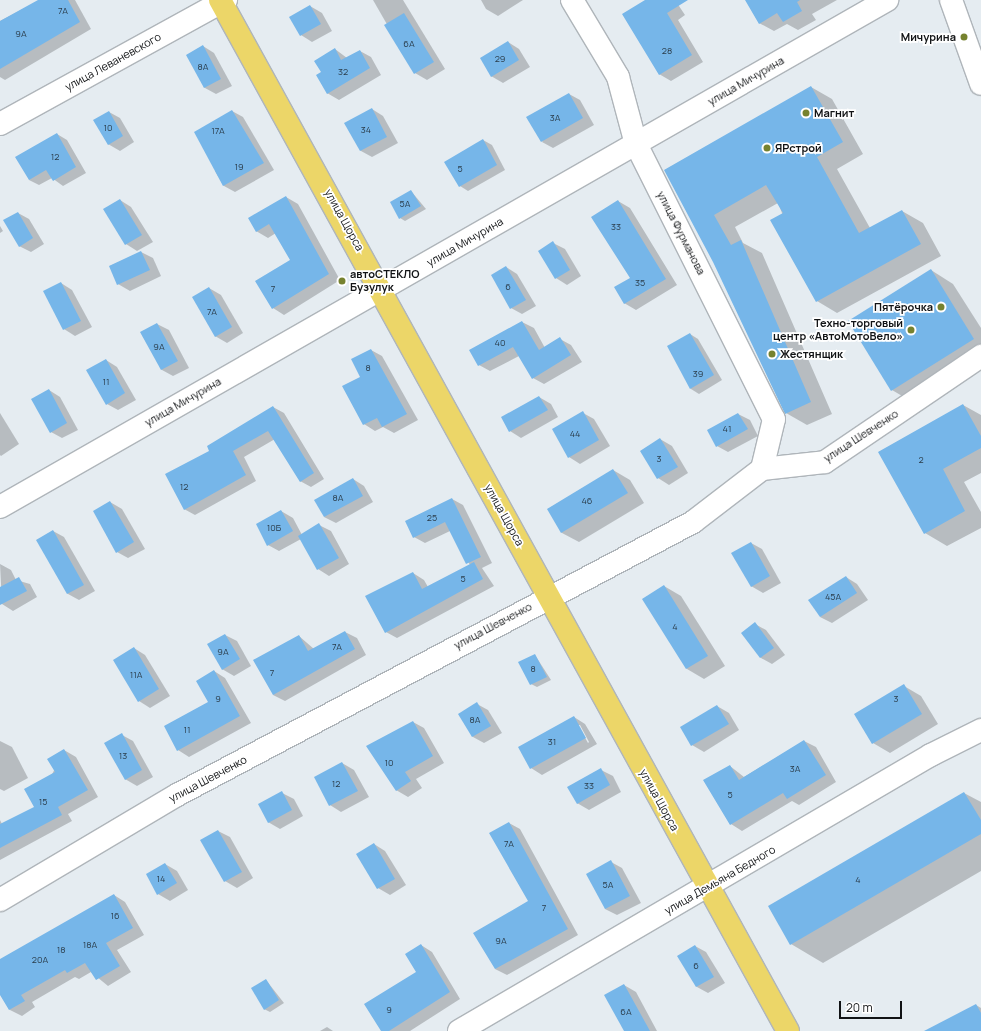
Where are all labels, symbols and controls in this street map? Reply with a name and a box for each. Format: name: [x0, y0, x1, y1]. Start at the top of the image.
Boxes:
house number: 7А: [58, 6, 68, 16]
house number: 9А: [15, 29, 27, 39]
street label: улица Леваневского: [63, 30, 163, 94]
place label: Мичурина: [901, 30, 956, 44]
marker: Мичурина: [959, 32, 969, 42]
house number: 6А: [403, 39, 415, 49]
house number: 28: [662, 46, 672, 56]
house number: 29: [495, 54, 505, 64]
street label: улица Мичурина: [705, 54, 787, 108]
house number: 8А: [198, 62, 208, 72]
house number: 32: [338, 67, 348, 77]
place label: Магнит: [814, 106, 854, 120]
marker: Магнит: [801, 108, 811, 118]
house number: 3А: [550, 113, 560, 123]
house number: 10: [104, 123, 112, 133]
house number: 34: [361, 125, 371, 135]
house number: 17А: [211, 126, 225, 136]
place label: ЯРстрой: [775, 141, 822, 155]
marker: ЯРстрой: [762, 143, 772, 153]
house number: 12: [51, 152, 59, 162]
house number: 19: [234, 162, 244, 172]
house number: 5: [457, 164, 463, 174]
street label: улица Щорса: [322, 187, 366, 253]
street label: улица Фурманова: [654, 189, 708, 277]
house number: 5А: [400, 199, 410, 209]
street label: улица Мичурина: [424, 215, 506, 269]
house number: 33: [611, 222, 621, 232]
place label: автоСТЕКЛО Бузулук: [350, 268, 420, 294]
marker: автоСТЕКЛО Бузулук: [337, 276, 347, 286]
house number: 35: [635, 278, 645, 288]
house number: 6: [505, 282, 511, 292]
house number: 7: [271, 284, 275, 294]
place label: Пятёрочка: [874, 300, 933, 314]
marker: Пятёрочка: [936, 302, 946, 312]
house number: 7А: [207, 307, 217, 317]
place label: Техно-торговый центр «АвтоМотоВело»: [773, 317, 903, 343]
marker: Техно-торговый центр «АвтоМотоВело»: [906, 325, 916, 335]
house number: 40: [495, 338, 505, 348]
house number: 9А: [153, 342, 165, 352]
place label: Жестянщик: [780, 347, 843, 361]
marker: Жестянщик: [767, 349, 777, 359]
house number: 8: [365, 363, 371, 373]
house number: 39: [693, 369, 703, 379]
street label: улица Мичурина: [142, 375, 224, 429]
house number: 11: [102, 377, 110, 387]
street label: улица Шевченко: [821, 407, 901, 465]
house number: 41: [723, 424, 731, 434]
house number: 44: [570, 429, 580, 439]
house number: 3: [657, 454, 661, 464]
house number: 2: [918, 455, 924, 465]
house number: 12: [180, 482, 188, 492]
street label: улица Щорса: [482, 482, 526, 548]
house number: 8А: [333, 493, 343, 503]
house number: 46: [582, 496, 592, 506]
house number: 25: [427, 513, 437, 523]
house number: 10Б: [267, 523, 281, 533]
house number: 5: [460, 574, 466, 584]
house number: 45А: [825, 592, 841, 602]
street label: улица Шевченко: [452, 600, 534, 652]
house number: 4: [672, 622, 678, 632]
house number: 7А: [332, 642, 342, 652]
house number: 9А: [217, 647, 229, 657]
house number: 8: [530, 664, 536, 674]
house number: 7: [270, 668, 274, 678]
house number: 11А: [130, 670, 142, 680]
house number: 9: [215, 694, 221, 704]
house number: 3: [894, 694, 898, 704]
house number: 8А: [470, 715, 480, 725]
house number: 11: [183, 725, 191, 735]
house number: 31: [548, 737, 556, 747]
house number: 13: [119, 751, 127, 761]
street label: улица Шевченко: [167, 753, 249, 805]
house number: 10: [385, 758, 393, 768]
house number: 3А: [790, 764, 800, 774]
street label: улица Щорса: [637, 767, 681, 833]
house number: 12: [332, 779, 340, 789]
house number: 33: [584, 781, 594, 791]
house number: 5: [727, 790, 733, 800]
house number: 15: [39, 797, 47, 807]
house number: 7А: [504, 839, 514, 849]
street label: улица Демьяна Бедного: [662, 843, 778, 917]
house number: 14: [157, 874, 165, 884]
house number: 4: [855, 875, 861, 885]
house number: 5А: [603, 880, 613, 890]
house number: 7: [542, 903, 546, 913]
house number: 16: [110, 911, 120, 921]
house number: 9А: [495, 936, 507, 946]
house number: 18А: [83, 940, 97, 950]
house number: 18: [57, 945, 65, 955]
house number: 20А: [32, 955, 48, 965]
house number: 6: [693, 961, 699, 971]
scale bar: [841, 993, 904, 1019]
text: 20 m: [846, 999, 873, 1016]
house number: 9: [386, 1005, 392, 1015]
house number: 6А: [620, 1007, 632, 1017]

